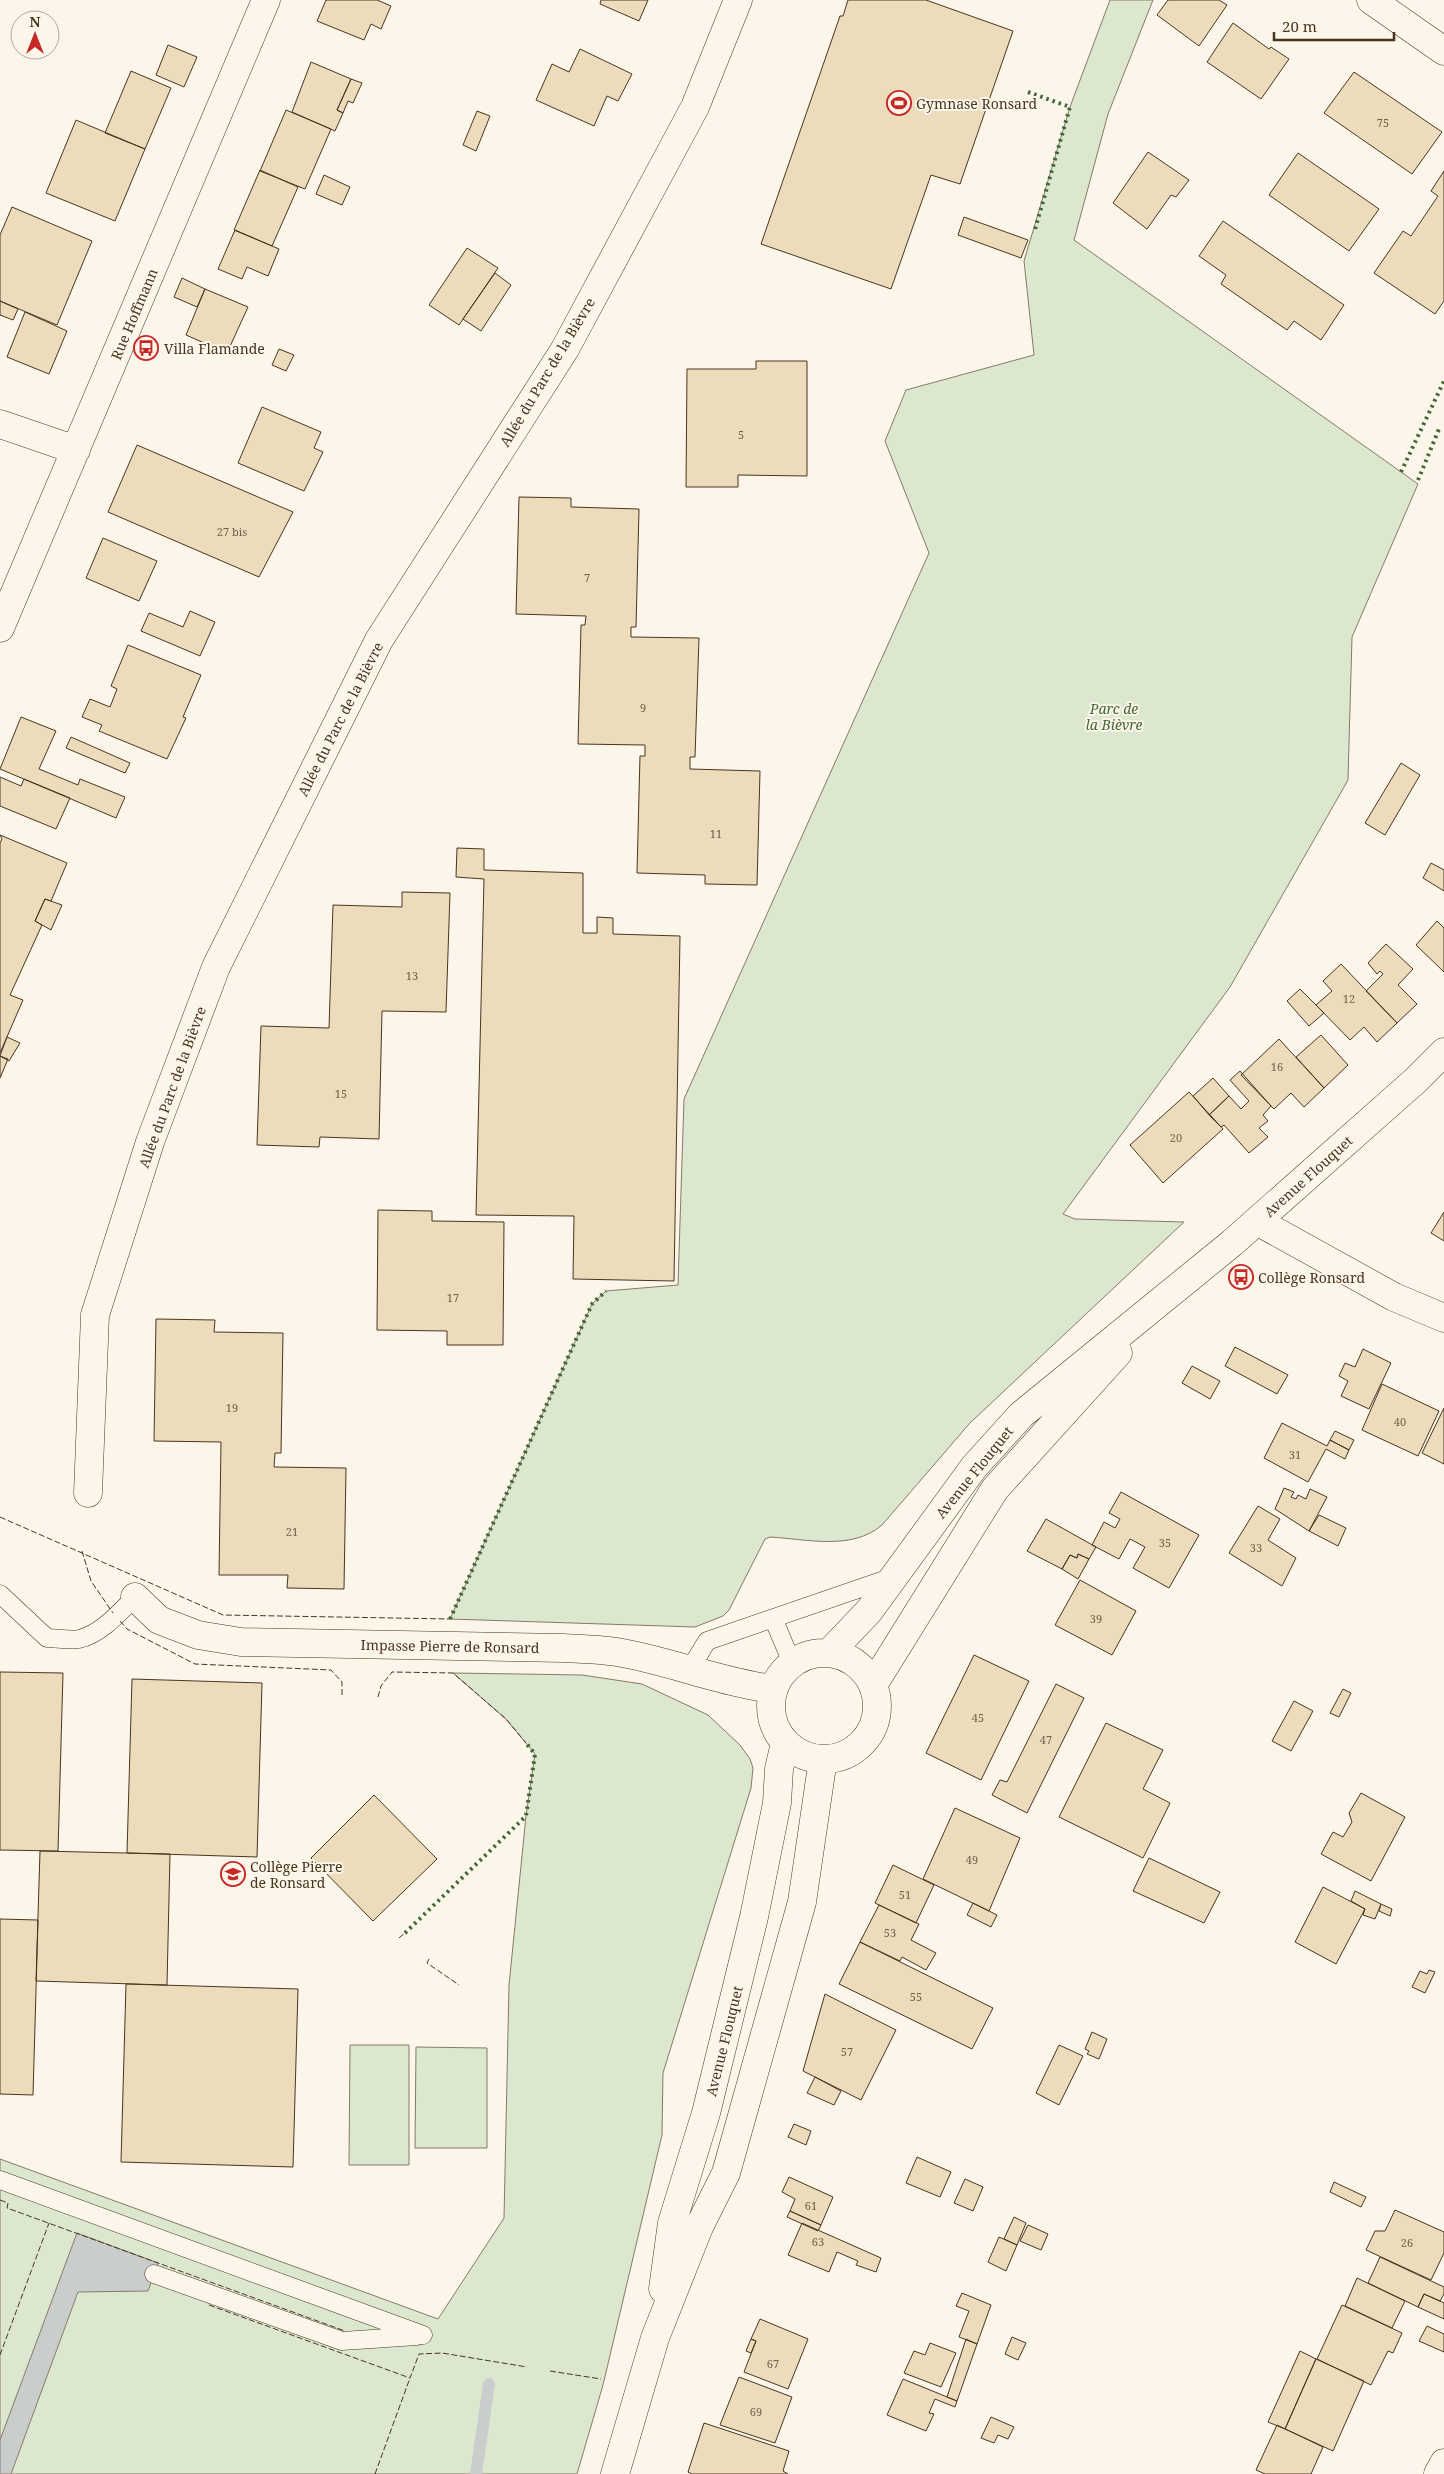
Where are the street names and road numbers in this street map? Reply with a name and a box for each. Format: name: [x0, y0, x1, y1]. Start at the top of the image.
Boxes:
street label: Rue Hoffmann: [106, 265, 162, 363]
street label: Allée du Parc de la Bièvre: [495, 294, 599, 450]
street label: Allée du Parc de la Bièvre: [293, 639, 387, 799]
street label: Allée du Parc de la Bièvre: [134, 1004, 210, 1170]
street label: Avenue Flouquet: [1260, 1131, 1356, 1221]
street label: Avenue Flouquet: [931, 1422, 1017, 1522]
street label: Impasse Pierre de Ronsard: [360, 1635, 540, 1657]
street label: Avenue Flouquet: [701, 1984, 747, 2098]

